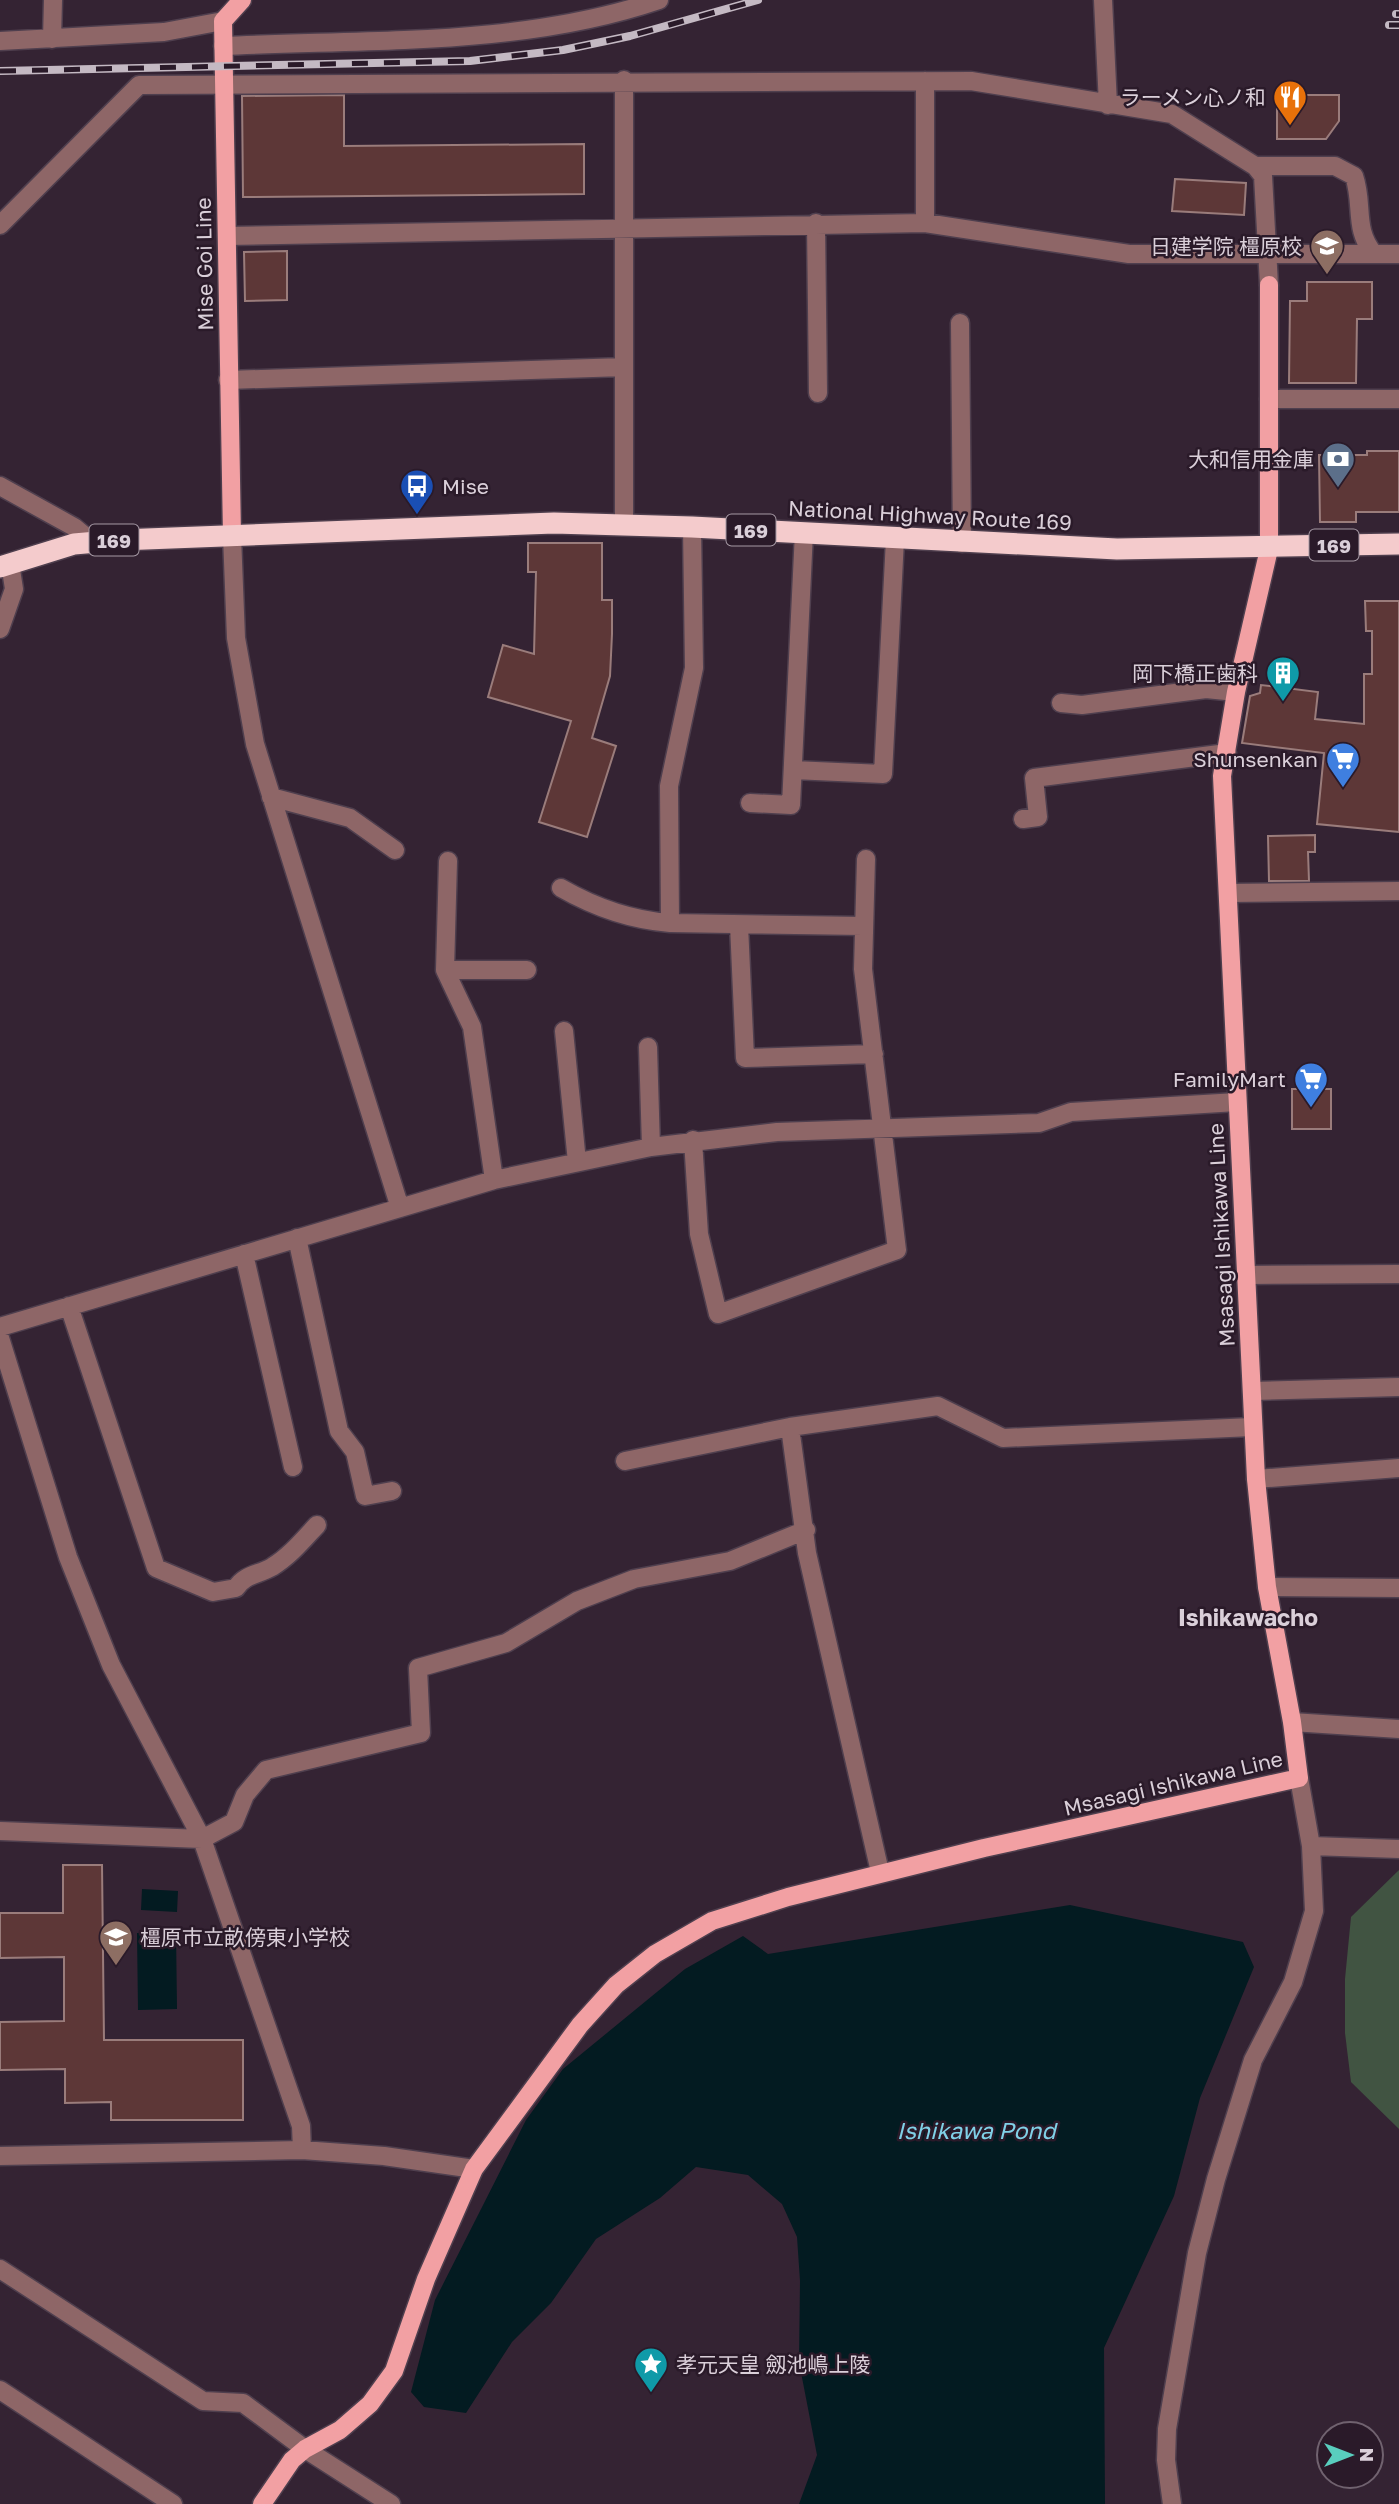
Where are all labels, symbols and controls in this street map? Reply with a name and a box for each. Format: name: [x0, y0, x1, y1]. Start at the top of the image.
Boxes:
restaurant icon: ラーメン心ノ和: [1271, 78, 1309, 127]
place label: ラーメン心ノ和: [1120, 84, 1266, 110]
street label: Mise Goi Line: [190, 197, 218, 331]
school or university icon: 日建学院 橿原校: [1308, 227, 1346, 276]
place label: 日建学院 橿原校: [1150, 233, 1302, 259]
bank icon: 大和信用金庫: [1319, 440, 1357, 489]
place label: 大和信用金庫: [1188, 446, 1314, 472]
bus stop icon: Mise: [398, 467, 436, 516]
place label: Mise: [442, 473, 489, 499]
street label: National Highway Route 169: [787, 495, 1073, 535]
road number: 169: [726, 514, 776, 545]
road number: 169: [90, 524, 138, 555]
road number: 169: [1310, 530, 1358, 560]
building icon: 岡下橋正歯科: [1264, 654, 1302, 703]
place label: 岡下橋正歯科: [1132, 660, 1258, 686]
supermarket icon: Shunsenkan: [1324, 740, 1362, 789]
place label: Shunsenkan: [1193, 746, 1318, 772]
supermarket icon: FamilyMart: [1292, 1060, 1330, 1109]
place label: FamilyMart: [1173, 1066, 1286, 1092]
street label: Msasagi Ishikawa Line: [1202, 1123, 1240, 1347]
district label: Ishikawacho: [1178, 1603, 1318, 1631]
street label: Msasagi Ishikawa Line: [1061, 1745, 1285, 1821]
school or university icon: 橿原市立畝傍東小学校: [97, 1918, 135, 1967]
place label: 橿原市立畝傍東小学校: [140, 1924, 350, 1950]
water label: Ishikawa Pond: [896, 2116, 1058, 2144]
place icon: 孝元天皇 劔池嶋上陵: [632, 2345, 670, 2394]
place label: 孝元天皇 劔池嶋上陵: [676, 2351, 870, 2377]
north arrow: [1315, 2420, 1385, 2490]
text: N: [1356, 2448, 1379, 2462]

